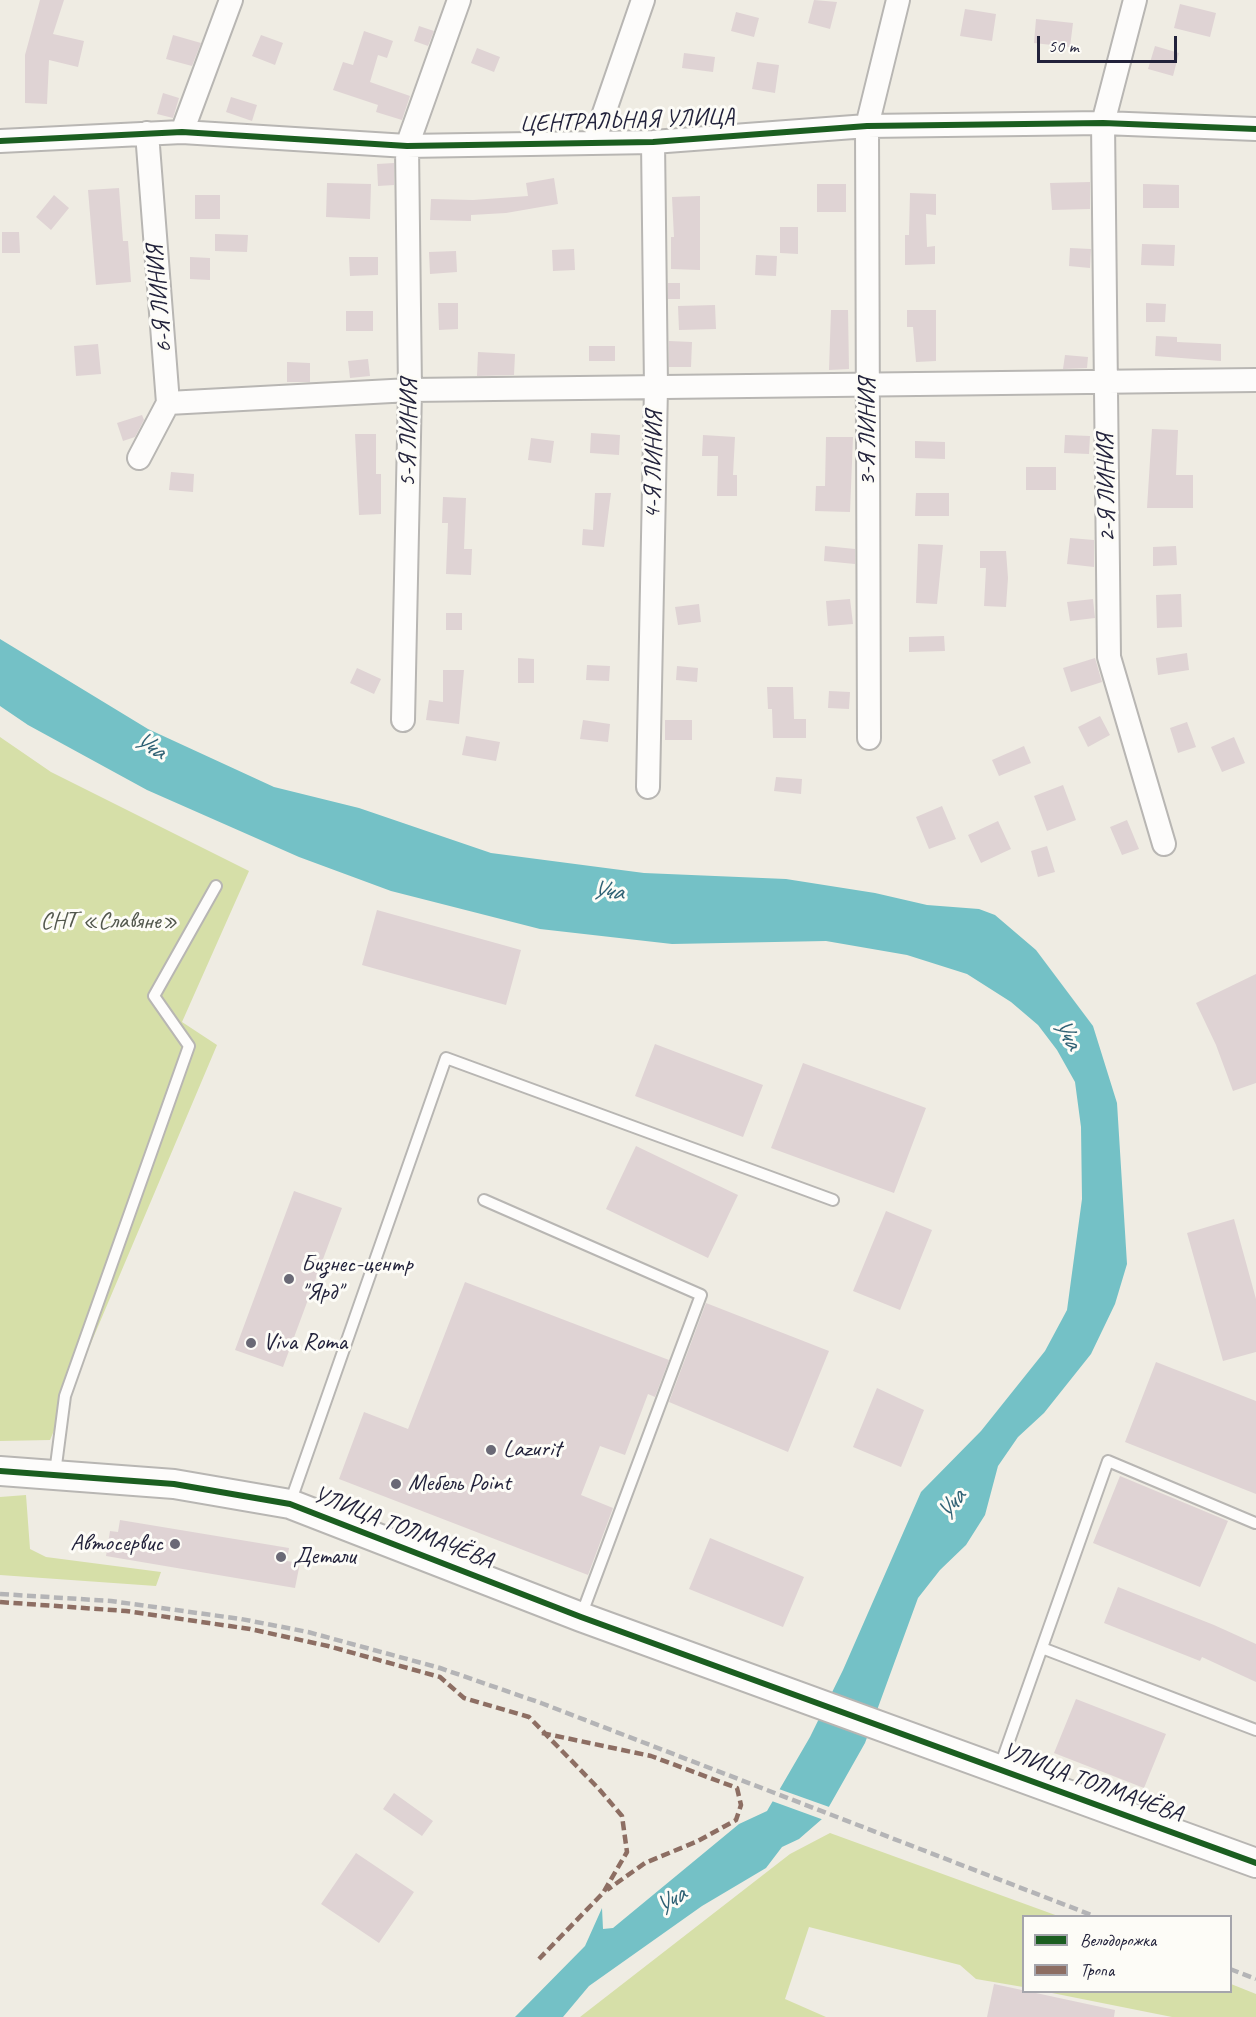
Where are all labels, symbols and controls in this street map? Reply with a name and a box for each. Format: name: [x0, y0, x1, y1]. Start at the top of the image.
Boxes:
scale bar: [1040, 24, 1180, 62]
text: 50 m: [1048, 35, 1079, 57]
street label: ЦЕНТРАЛЬНАЯ УЛИЦА: [519, 103, 735, 139]
street label: 6-Я ЛИНИЯ: [141, 244, 179, 354]
street label: 3-Я ЛИНИЯ: [854, 378, 882, 486]
street label: 5-Я ЛИНИЯ: [394, 379, 424, 487]
street label: 4-Я ЛИНИЯ: [639, 411, 669, 519]
street label: 2-Я ЛИНИЯ: [1092, 434, 1122, 542]
water label: Уча: [127, 725, 171, 767]
water label: Уча: [590, 876, 624, 908]
park label: СНТ «Славяне»: [40, 908, 178, 936]
water label: Уча: [1044, 1012, 1088, 1056]
place label: Бизнес-центр "Ярд": [301, 1251, 413, 1307]
marker: Бизнес-центр "Ярд": [282, 1272, 296, 1286]
place label: Viva Roma: [263, 1329, 347, 1357]
marker: Viva Roma: [244, 1336, 258, 1350]
place label: Lazurit: [503, 1436, 561, 1464]
marker: Lazurit: [484, 1443, 498, 1457]
place label: Мебель Point: [408, 1470, 511, 1498]
marker: Мебель Point: [389, 1477, 403, 1491]
street label: УЛИЦА ТОЛМАЧЁВА: [309, 1480, 497, 1576]
water label: Уча: [930, 1484, 974, 1528]
place label: Автосервис: [70, 1530, 163, 1558]
marker: Автосервис: [168, 1537, 182, 1551]
place label: Детали: [293, 1543, 356, 1571]
marker: Детали: [274, 1550, 288, 1564]
street label: УЛИЦА ТОЛМАЧЁВА: [998, 1737, 1186, 1829]
water label: Уча: [649, 1880, 693, 1924]
legend: [1022, 1915, 1232, 1993]
text: Велодорожка: [1080, 1929, 1156, 1951]
text: Тропа: [1080, 1959, 1114, 1981]

